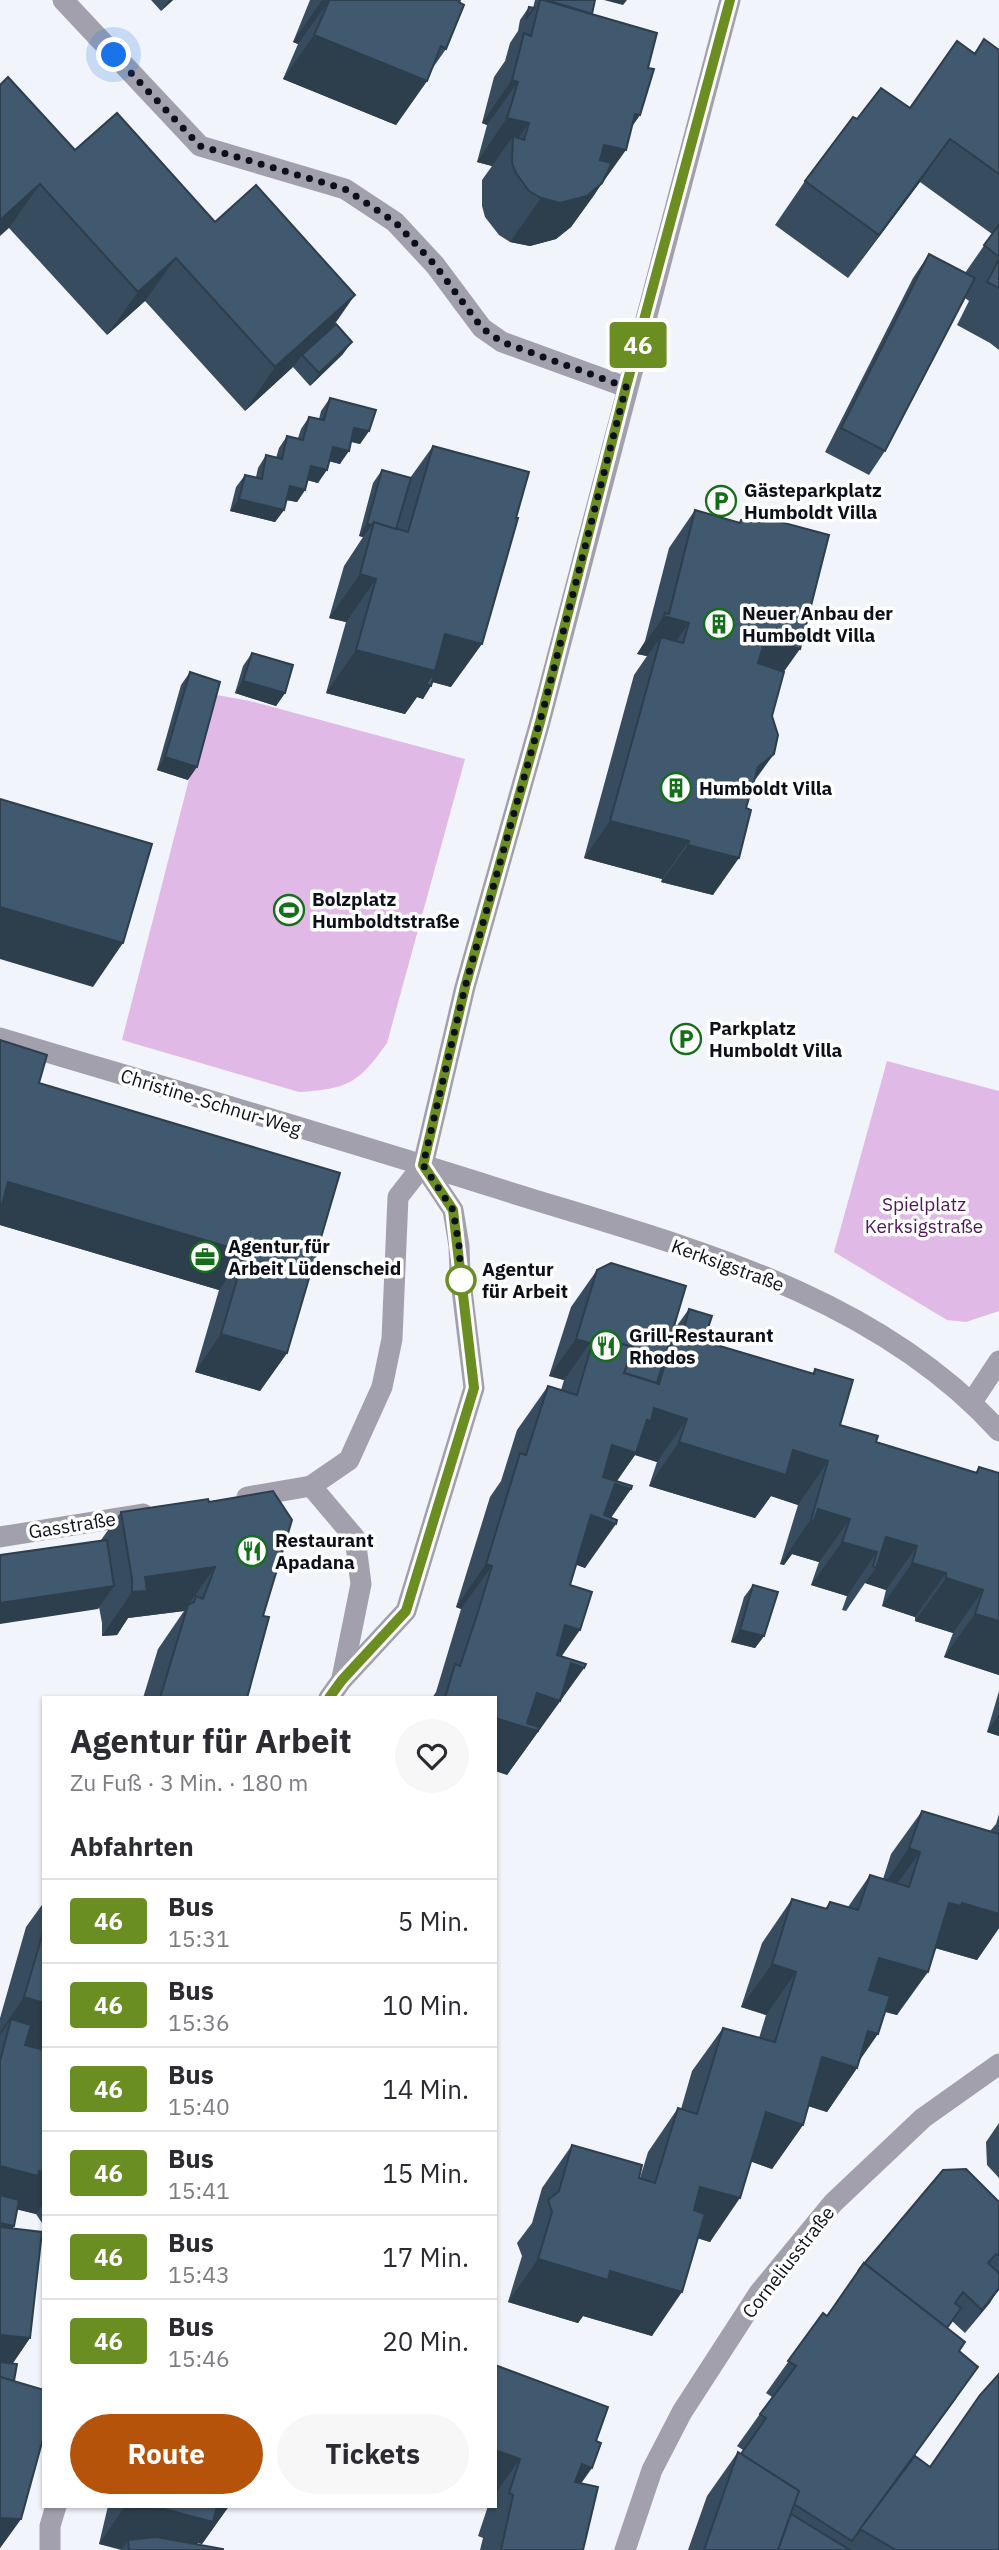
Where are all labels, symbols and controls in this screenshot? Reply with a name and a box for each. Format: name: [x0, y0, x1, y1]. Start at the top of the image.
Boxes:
your location: [96, 37, 131, 72]
line badge: 46: [606, 322, 670, 368]
text: 46: [624, 329, 652, 361]
place label: Gästeparkplatz Humboldt Villa: [744, 478, 882, 524]
parking icon: Gästeparkplatz Humboldt Villa: [704, 484, 738, 518]
place label: Neuer Anbau der Humboldt Villa: [742, 601, 893, 647]
building icon: Neuer Anbau der Humboldt Villa: [702, 607, 736, 641]
building icon: Humboldt Villa: [659, 771, 693, 805]
place label: Humboldt Villa: [699, 776, 833, 800]
place label: Bolzplatz Humboldtstraße: [312, 887, 460, 933]
sports icon: Bolzplatz Humboldtstraße: [272, 893, 306, 927]
place label: Parkplatz Humboldt Villa: [709, 1016, 843, 1062]
parking icon: Parkplatz Humboldt Villa: [669, 1022, 703, 1056]
street label: Christine-Schnur-Weg: [118, 1063, 304, 1141]
park label: Spielplatz Kerksigstraße: [865, 1192, 983, 1238]
street label: Kerksigstraße: [668, 1233, 788, 1297]
place label: Agentur für Arbeit Lüdenscheid: [228, 1234, 401, 1280]
office icon: Agentur für Arbeit Lüdenscheid: [188, 1240, 222, 1274]
place label: Agentur für Arbeit: [482, 1257, 568, 1303]
marker: Agentur für Arbeit: [446, 1265, 476, 1295]
place label: Grill-Restaurant Rhodos: [629, 1323, 773, 1369]
restaurant icon: Grill-Restaurant Rhodos: [589, 1329, 623, 1363]
street label: Gasstraße: [27, 1506, 117, 1544]
place label: Restaurant Apadana: [275, 1528, 374, 1574]
restaurant icon: Restaurant Apadana: [235, 1534, 269, 1568]
text: Agentur für Arbeit: [70, 1719, 352, 1762]
button: heart: [395, 1719, 469, 1793]
text: Zu Fuß · 3 Min. · 180 m: [70, 1767, 308, 1797]
text: Abfahrten: [70, 1829, 194, 1863]
text: Bus: [168, 1889, 214, 1923]
text: 5 Min.: [398, 1904, 469, 1938]
text: 46: [94, 1905, 123, 1937]
text: 15:31: [168, 1923, 230, 1953]
text: Bus: [168, 1973, 214, 2007]
text: 10 Min.: [382, 1988, 469, 2022]
text: 46: [94, 1989, 123, 2021]
text: 15:36: [168, 2007, 230, 2037]
text: Bus: [168, 2057, 214, 2091]
text: 14 Min.: [382, 2072, 469, 2106]
text: 46: [94, 2073, 123, 2105]
text: 15:40: [168, 2091, 230, 2121]
text: Bus: [168, 2141, 214, 2175]
text: 15 Min.: [382, 2156, 469, 2190]
text: 46: [94, 2157, 123, 2189]
text: 15:41: [168, 2175, 230, 2205]
street label: Corneliusstraße: [737, 2201, 839, 2323]
text: Bus: [168, 2225, 214, 2259]
text: 17 Min.: [382, 2240, 469, 2274]
text: 46: [94, 2241, 123, 2273]
text: 15:43: [168, 2259, 230, 2289]
text: Bus: [168, 2309, 214, 2343]
text: 20 Min.: [382, 2324, 469, 2358]
text: 46: [94, 2325, 123, 2357]
text: 15:46: [168, 2343, 230, 2373]
button: Route: [70, 2414, 263, 2494]
button: Tickets: [277, 2414, 469, 2494]

